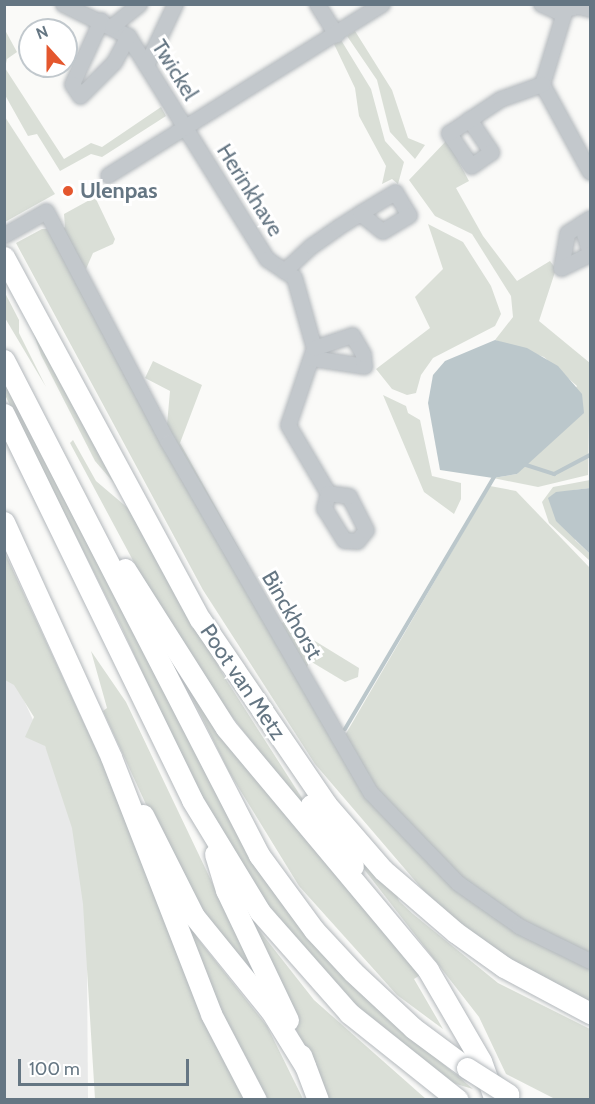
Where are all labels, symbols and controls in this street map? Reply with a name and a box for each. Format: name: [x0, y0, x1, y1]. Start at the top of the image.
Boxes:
north arrow: [18, 18, 78, 78]
text: N: [33, 22, 51, 43]
street label: Twickel: [146, 35, 204, 105]
street label: Herinkhave: [211, 139, 289, 241]
place label: Ulenpas: [80, 178, 158, 204]
marker: Ulenpas: [61, 184, 75, 198]
street label: Binckhorst: [256, 566, 328, 664]
street label: Poot van Metz: [195, 619, 291, 745]
scale bar: [21, 1047, 192, 1085]
text: 100 m: [29, 1058, 80, 1080]

